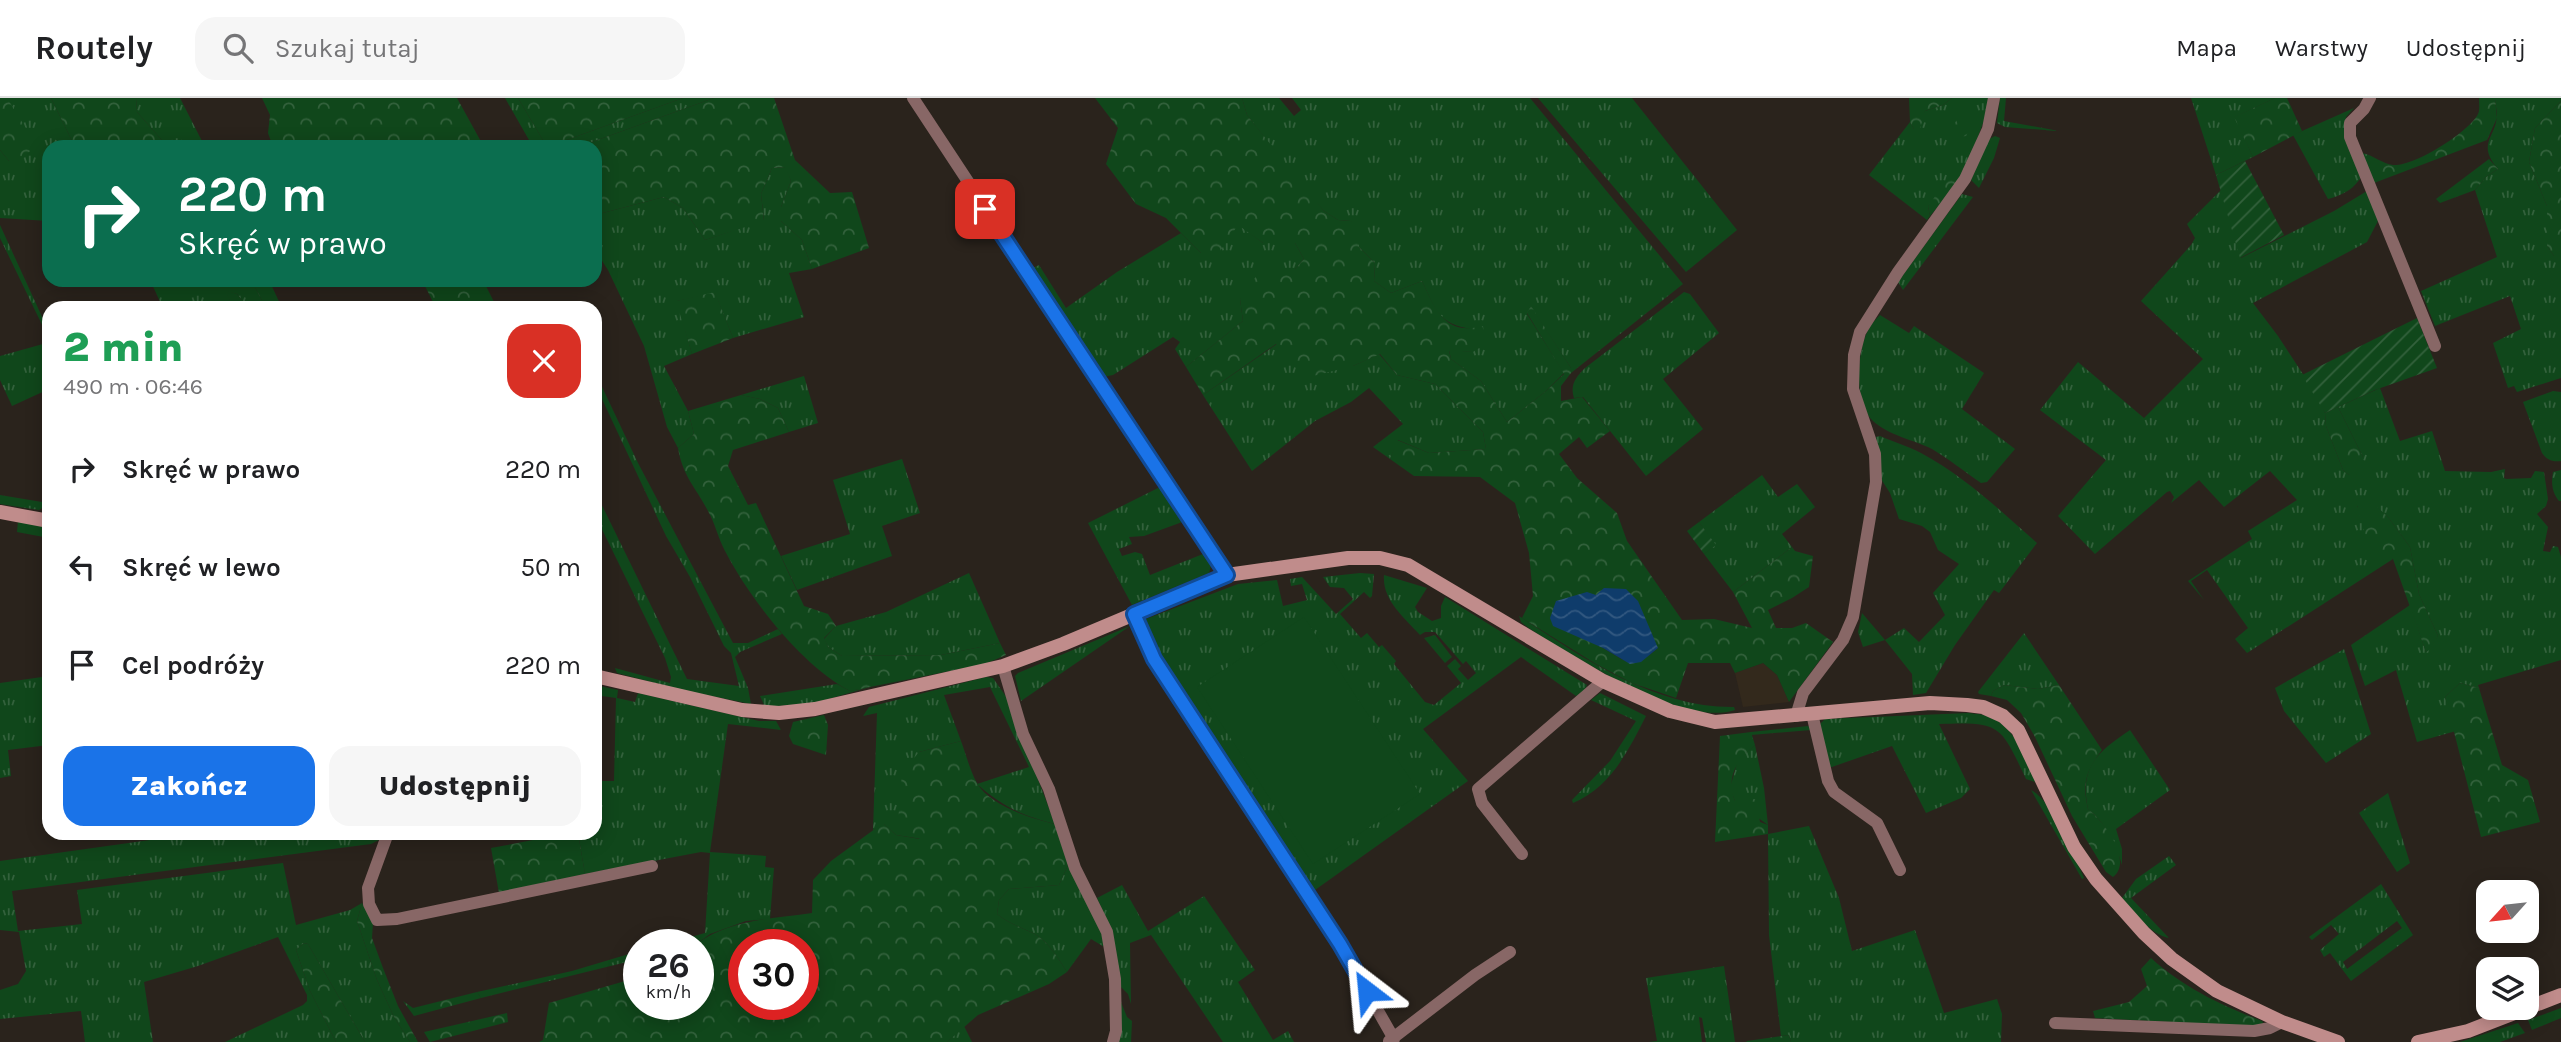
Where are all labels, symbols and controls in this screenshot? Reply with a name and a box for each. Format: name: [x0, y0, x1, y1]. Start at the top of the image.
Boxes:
search box: [195, 17, 685, 80]
text: Routely: [35, 29, 153, 67]
icon: search: [219, 29, 257, 67]
text: Szukaj tutaj: [275, 33, 420, 64]
text: Mapa: [2176, 34, 2237, 62]
text: Warstwy: [2275, 34, 2368, 62]
text: Udostępnij: [2406, 34, 2526, 62]
text: 220 m: [178, 166, 327, 223]
icon: right: [63, 168, 154, 259]
pin: [955, 179, 1015, 239]
icon: arrive: [966, 190, 1004, 228]
text: Skręć w prawo: [178, 225, 387, 262]
text: 2 min: [63, 322, 183, 372]
button: close: [507, 324, 581, 398]
text: 490 m · 06:46: [63, 373, 203, 400]
icon: right: [63, 450, 101, 488]
text: Skręć w prawo: [122, 454, 300, 485]
text: 220 m: [505, 454, 581, 485]
icon: left: [63, 548, 101, 586]
text: Skręć w lewo: [122, 552, 281, 583]
text: 50 m: [520, 552, 581, 583]
icon: arrive: [63, 646, 101, 684]
text: Cel podróży: [122, 650, 264, 681]
text: 220 m: [505, 650, 581, 681]
button: Zakończ: [63, 746, 315, 826]
button: Udostępnij: [329, 746, 581, 826]
north arrow: [2476, 880, 2539, 943]
map controls: [2476, 880, 2539, 1020]
speed limit sign: 30: [728, 929, 819, 1020]
text: 26: [647, 945, 690, 986]
position arrow: [1330, 954, 1404, 1028]
button: layers: [2476, 957, 2539, 1020]
text: km/h: [646, 981, 691, 1003]

